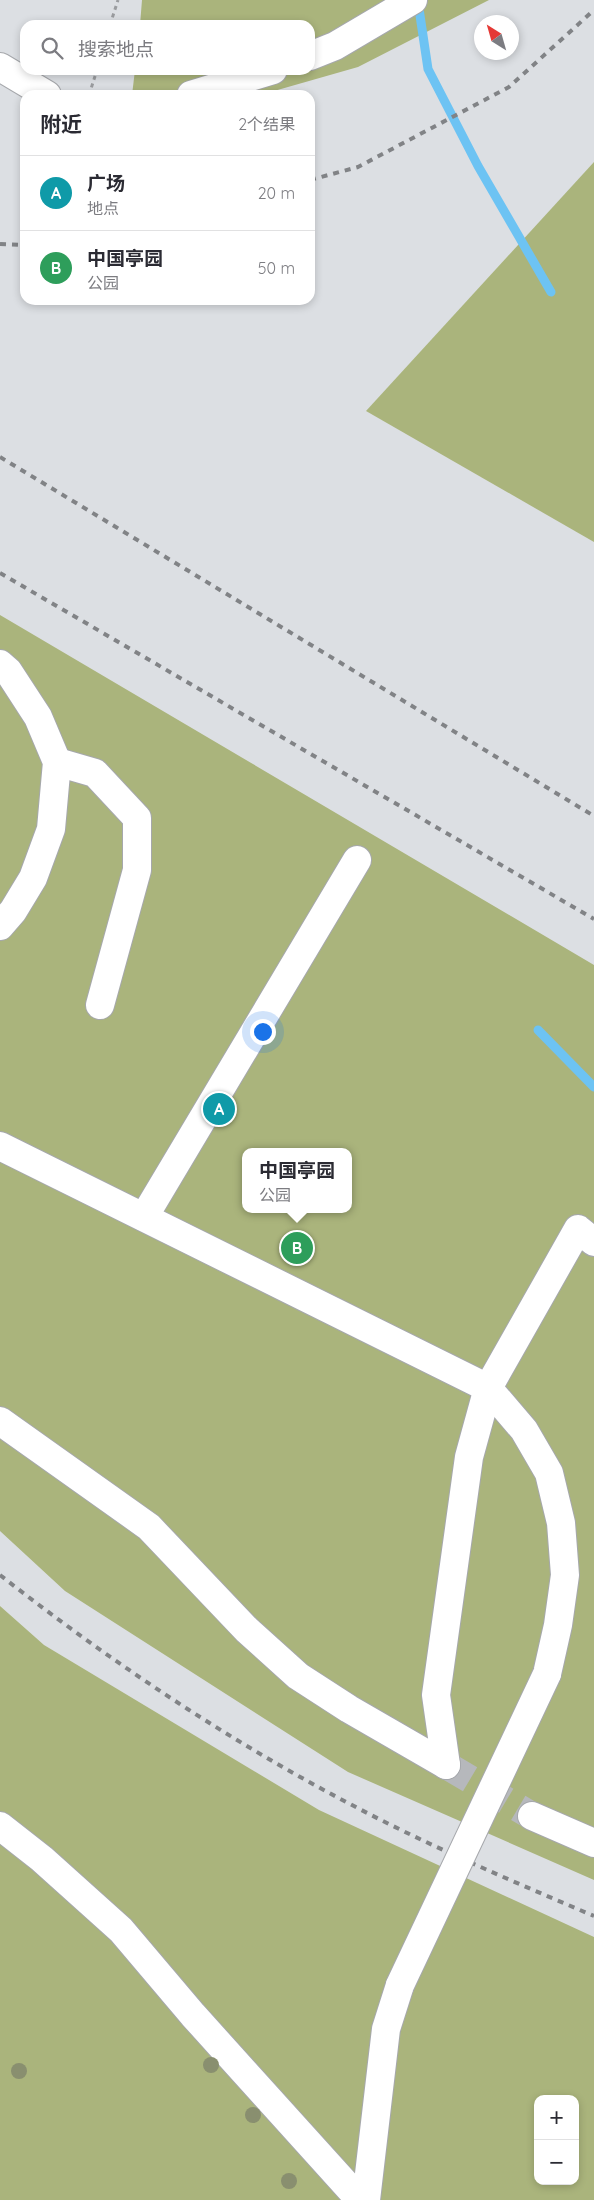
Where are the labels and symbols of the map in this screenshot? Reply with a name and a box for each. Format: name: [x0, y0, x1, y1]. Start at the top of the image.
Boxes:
north arrow: [474, 15, 519, 60]
your location: [250, 1019, 276, 1045]
pin: A: [203, 1090, 235, 1128]
pin: B: [281, 1229, 313, 1267]

